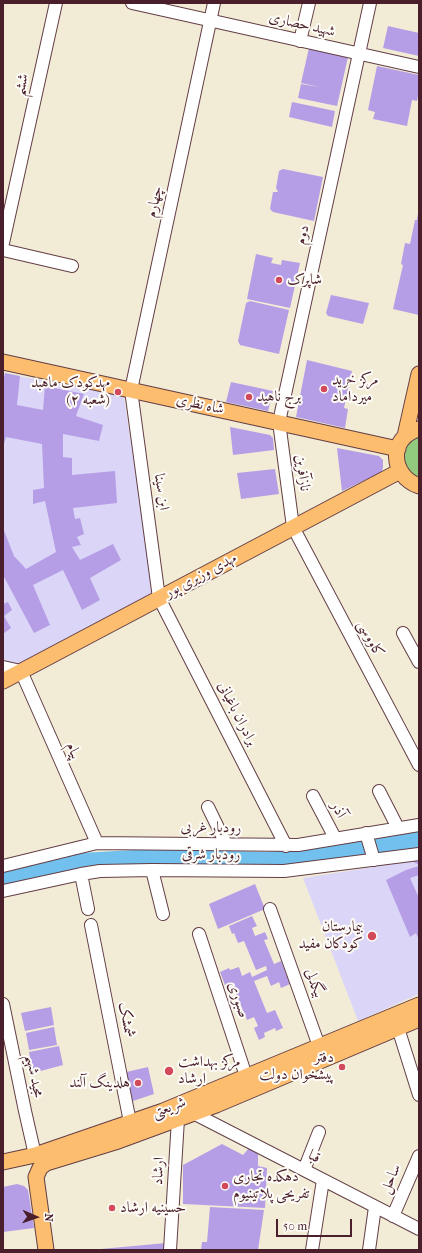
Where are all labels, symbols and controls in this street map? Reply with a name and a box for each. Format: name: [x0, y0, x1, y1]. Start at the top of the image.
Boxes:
street label: شهید حصاری: [267, 9, 337, 41]
street label: ششم: [11, 72, 33, 98]
street label: چهارم: [143, 185, 167, 219]
street label: دوم: [292, 224, 314, 246]
place label: شاپرک: [287, 271, 322, 289]
marker: شاپرک: [274, 275, 284, 285]
place label: مرکز خرید میرداماد: [332, 371, 378, 406]
place label: مهدکودک ماهبد (شعبه ۲): [31, 374, 110, 409]
marker: مرکز خرید میرداماد: [319, 384, 329, 394]
marker: مهدکودک ماهبد (شعبه ۲): [113, 387, 123, 397]
place label: برج ناهید: [257, 388, 301, 406]
street label: شاه نظری: [174, 391, 226, 419]
marker: برج ناهید: [244, 392, 254, 402]
street label: نازآفرین: [291, 453, 313, 493]
street label: ابن سینا: [150, 472, 172, 512]
street label: مهدی وزیری پور: [162, 550, 240, 602]
street label: کاووسی: [353, 617, 387, 661]
street label: برادران باغیانی: [213, 679, 261, 749]
street label: پیام: [61, 740, 85, 762]
street label: آذر: [326, 799, 350, 821]
street label: رودبار غربی: [180, 818, 242, 838]
street label: رودبار شرقی: [182, 845, 240, 865]
place label: بیمارستان کودکان مفید: [298, 918, 363, 953]
marker: بیمارستان کودکان مفید: [366, 930, 378, 942]
street label: بیگدلی: [300, 966, 328, 1000]
street label: صبوری: [224, 980, 252, 1020]
street label: شمشک: [114, 1001, 138, 1039]
place label: دفتر پیشخوان دولت: [259, 1049, 334, 1084]
street label: مجید شهیم: [21, 1053, 47, 1099]
place label: مرکز بهداشت ارشاد: [178, 1053, 240, 1088]
marker: دفتر پیشخوان دولت: [337, 1062, 347, 1072]
marker: مرکز بهداشت ارشاد: [163, 1065, 175, 1077]
place label: هلدینگ آلند: [69, 1074, 130, 1092]
marker: هلدینگ آلند: [133, 1078, 143, 1088]
street label: شریعتی: [150, 1093, 188, 1123]
street label: قبا: [305, 1146, 323, 1168]
street label: ارشاد: [149, 1157, 169, 1185]
street label: ساحل: [377, 1161, 405, 1197]
place label: دهکده تجاری تفریحی پلاتینیوم: [233, 1168, 309, 1203]
marker: دهکده تجاری تفریحی پلاتینیوم: [220, 1181, 230, 1191]
north arrow: [16, 1197, 56, 1237]
place label: حسینیه ارشاد: [120, 1199, 186, 1217]
marker: حسینیه ارشاد: [107, 1203, 117, 1213]
scale bar: [278, 1211, 354, 1237]
text: N: [42, 1213, 55, 1222]
text: 50 m: [283, 1219, 307, 1233]

